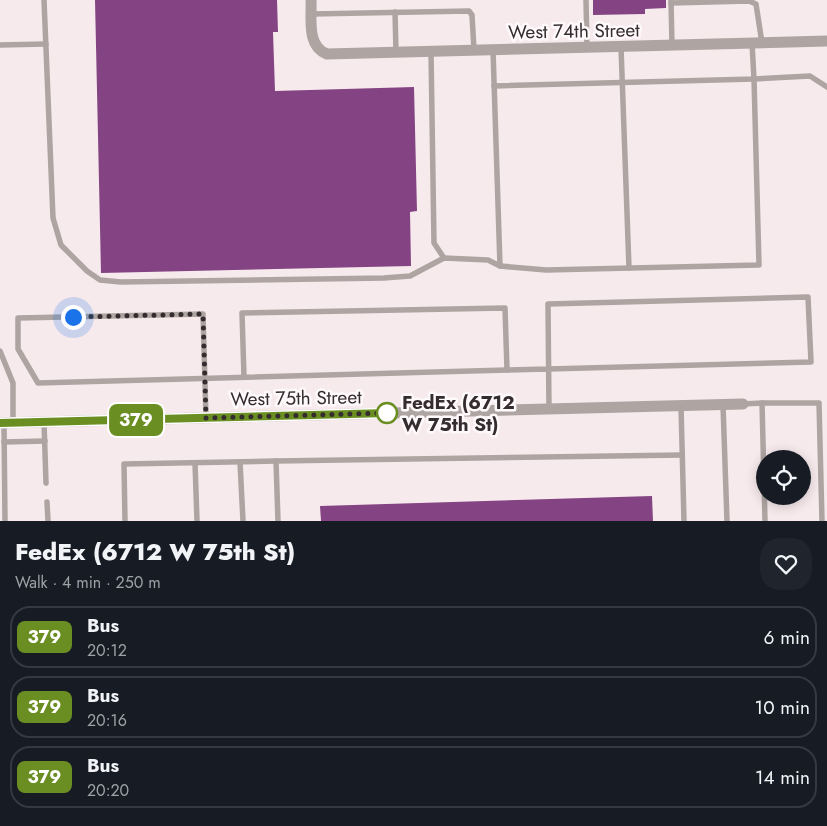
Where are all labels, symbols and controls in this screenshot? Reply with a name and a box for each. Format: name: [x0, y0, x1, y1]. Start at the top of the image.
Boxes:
street label: West 74th Street: [508, 16, 640, 46]
your location: [61, 305, 86, 330]
street label: West 75th Street: [230, 383, 362, 413]
place label: FedEx (6712 W 75th St): [402, 389, 515, 438]
marker: FedEx (6712 W 75th St): [376, 402, 398, 424]
line badge: 379: [107, 404, 165, 436]
text: 379: [119, 407, 153, 433]
map controls: [756, 450, 811, 505]
button: locate: [756, 450, 811, 505]
text: FedEx (6712 W 75th St): [15, 534, 295, 569]
button: heart: [760, 538, 812, 590]
text: Walk · 4 min · 250 m: [15, 571, 161, 594]
text: Bus: [87, 612, 119, 639]
text: 379: [28, 624, 61, 650]
text: 6 min: [764, 624, 810, 651]
text: 20:12: [87, 639, 127, 662]
text: Bus: [87, 682, 119, 709]
text: 379: [28, 694, 61, 720]
text: 10 min: [755, 694, 810, 721]
text: 20:16: [87, 709, 127, 732]
text: Bus: [87, 752, 119, 779]
text: 379: [28, 764, 61, 790]
text: 14 min: [755, 764, 810, 791]
text: 20:20: [87, 779, 129, 802]

